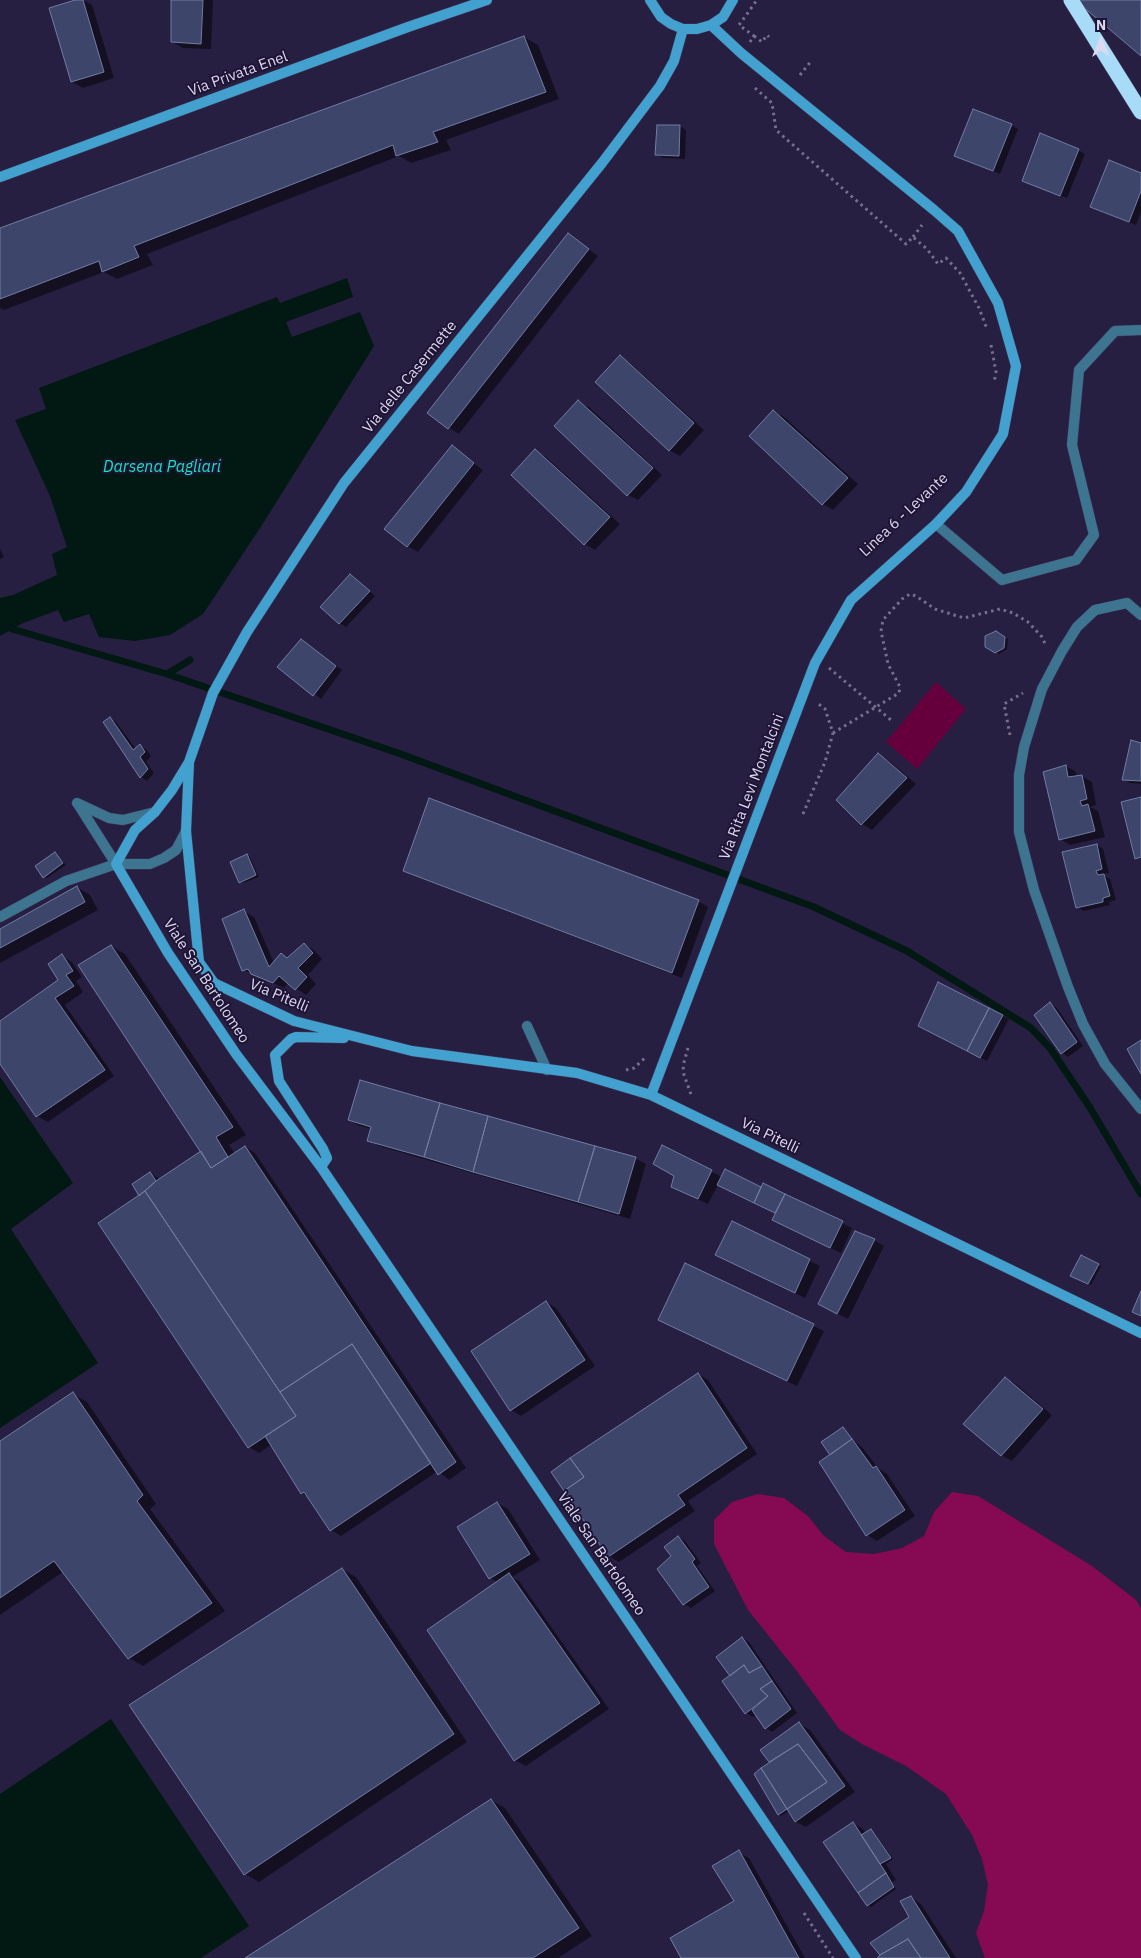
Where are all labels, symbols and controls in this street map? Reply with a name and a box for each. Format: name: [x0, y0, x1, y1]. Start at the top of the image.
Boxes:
north arrow: [1076, 15, 1126, 65]
text: N: [1096, 16, 1106, 34]
street label: Via Privata Enel: [186, 48, 290, 100]
street label: Via delle Casermette: [359, 317, 461, 437]
water label: Darsena Pagliari: [103, 457, 221, 477]
street label: Linea 6 - Levante: [856, 469, 952, 561]
street label: Via Rita Levi Montalcini: [716, 712, 788, 862]
street label: Viale San Bartolomeo: [159, 915, 253, 1047]
street label: Via Pitelli: [247, 975, 311, 1017]
street label: Via Pitelli: [738, 1114, 802, 1158]
street label: Viale San Bartolomeo: [553, 1489, 649, 1619]

